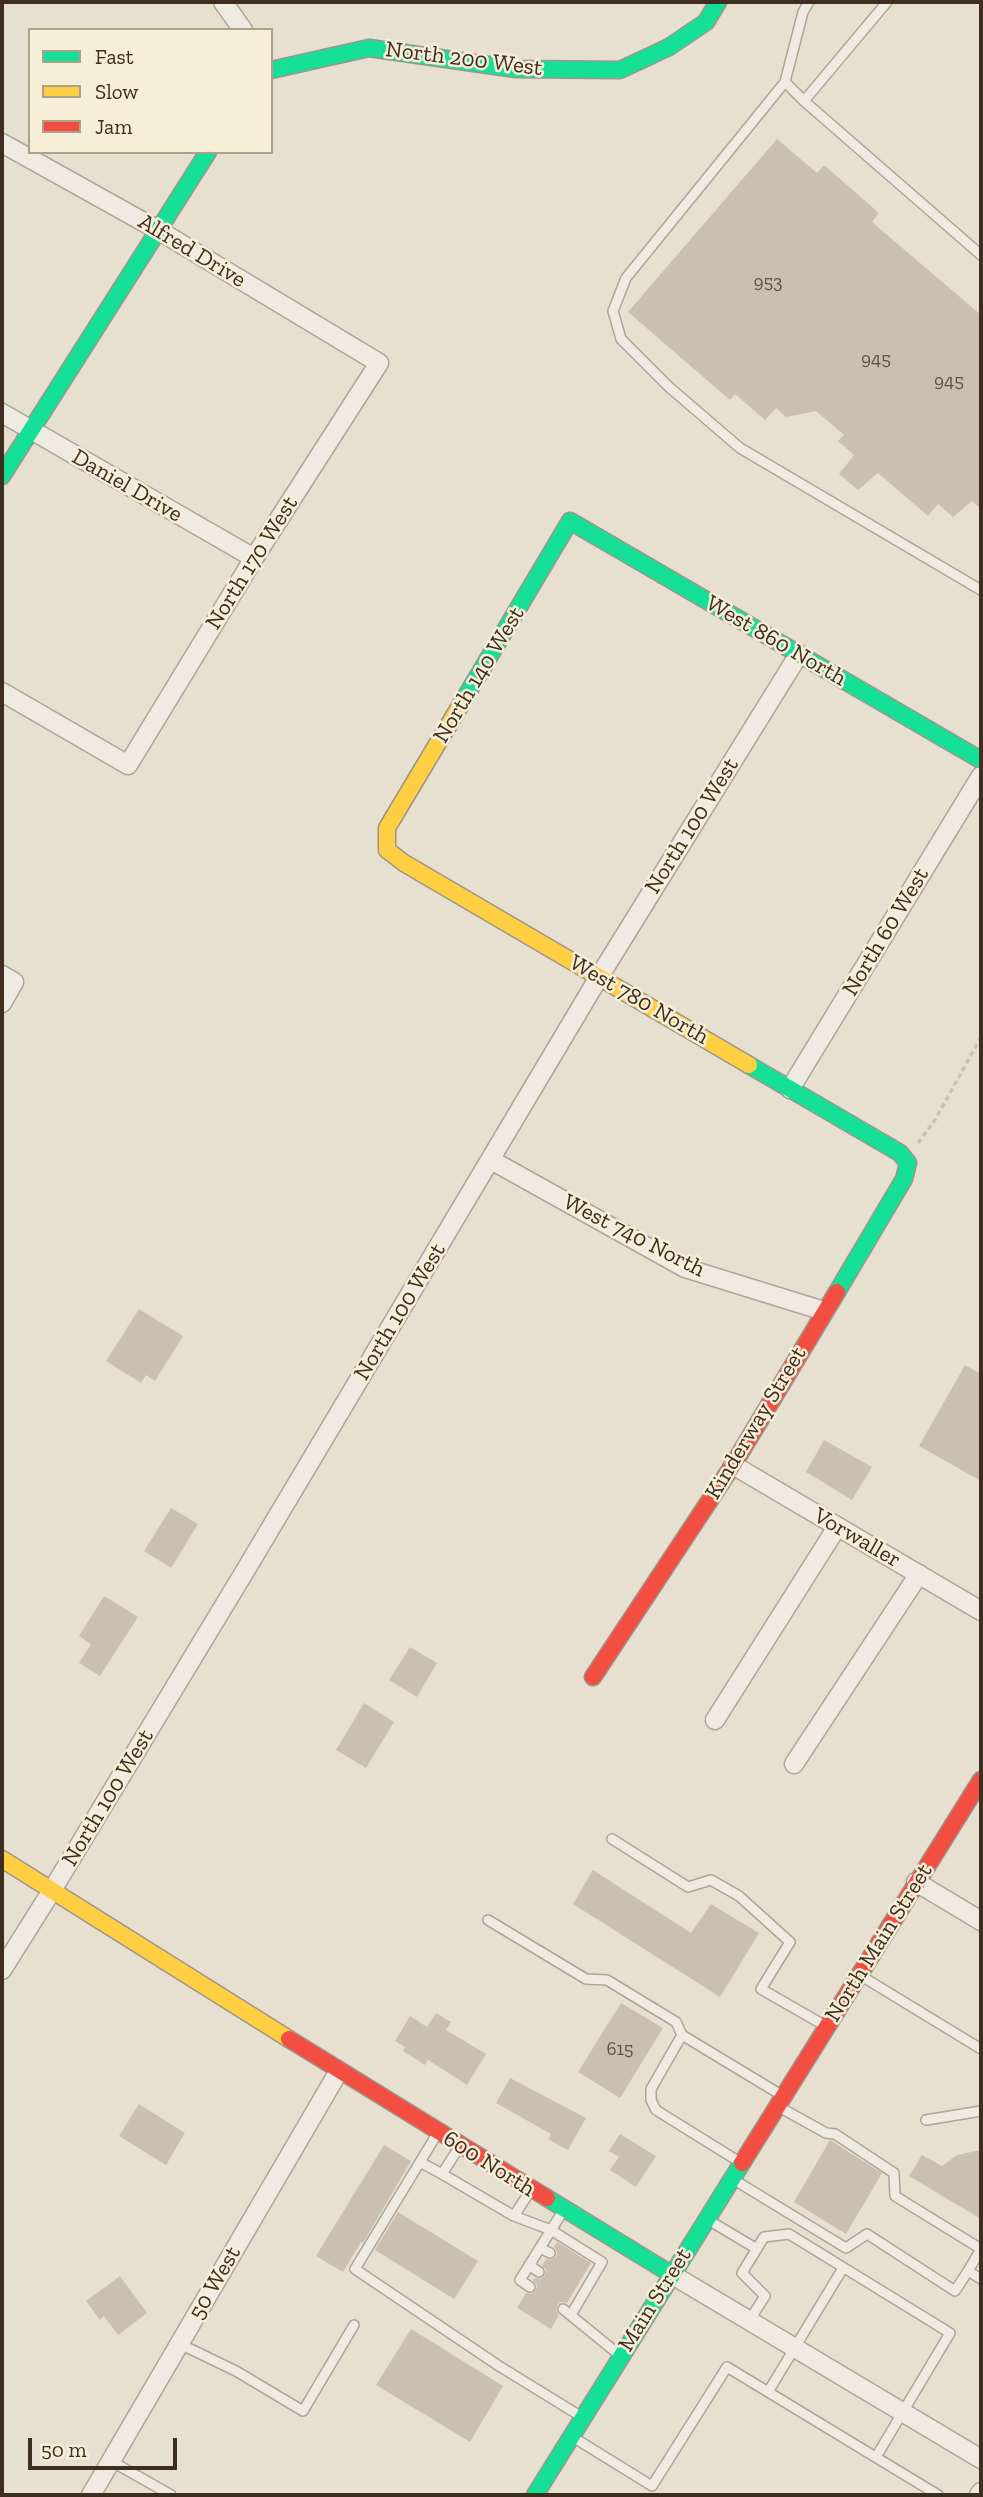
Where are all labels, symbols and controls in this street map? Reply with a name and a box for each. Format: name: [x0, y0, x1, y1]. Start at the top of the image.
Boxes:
legend: [28, 28, 273, 154]
street label: North 200 West: [384, 36, 544, 82]
text: Fast: [95, 44, 134, 69]
text: Slow: [95, 79, 138, 104]
text: Jam: [95, 114, 132, 139]
street label: Alfred Drive: [133, 208, 251, 294]
house number: 953: [753, 272, 783, 294]
house number: 945: [861, 349, 891, 371]
house number: 945: [934, 371, 964, 393]
street label: Daniel Drive: [67, 443, 187, 529]
street label: North 170 West: [200, 491, 304, 635]
street label: West 860 North: [701, 590, 851, 692]
street label: North 140 West: [427, 602, 531, 748]
street label: North 100 West: [639, 753, 745, 899]
street label: North 60 West: [837, 863, 935, 1001]
street label: West 780 North: [565, 949, 713, 1051]
street label: West 740 North: [558, 1188, 710, 1284]
street label: North 100 West: [348, 1238, 452, 1386]
street label: Kinderway Street: [700, 1342, 812, 1504]
street label: Vorwaller: [808, 1502, 906, 1574]
street label: North 100 West: [56, 1724, 160, 1872]
street label: North Main Street: [819, 1859, 939, 2027]
house number: 615: [606, 2039, 634, 2061]
street label: 600 North: [438, 2125, 540, 2203]
street label: 50 West: [183, 2241, 247, 2325]
street label: Main Street: [612, 2243, 698, 2357]
scale bar: [32, 2424, 180, 2468]
text: 50 m: [41, 2437, 87, 2462]

